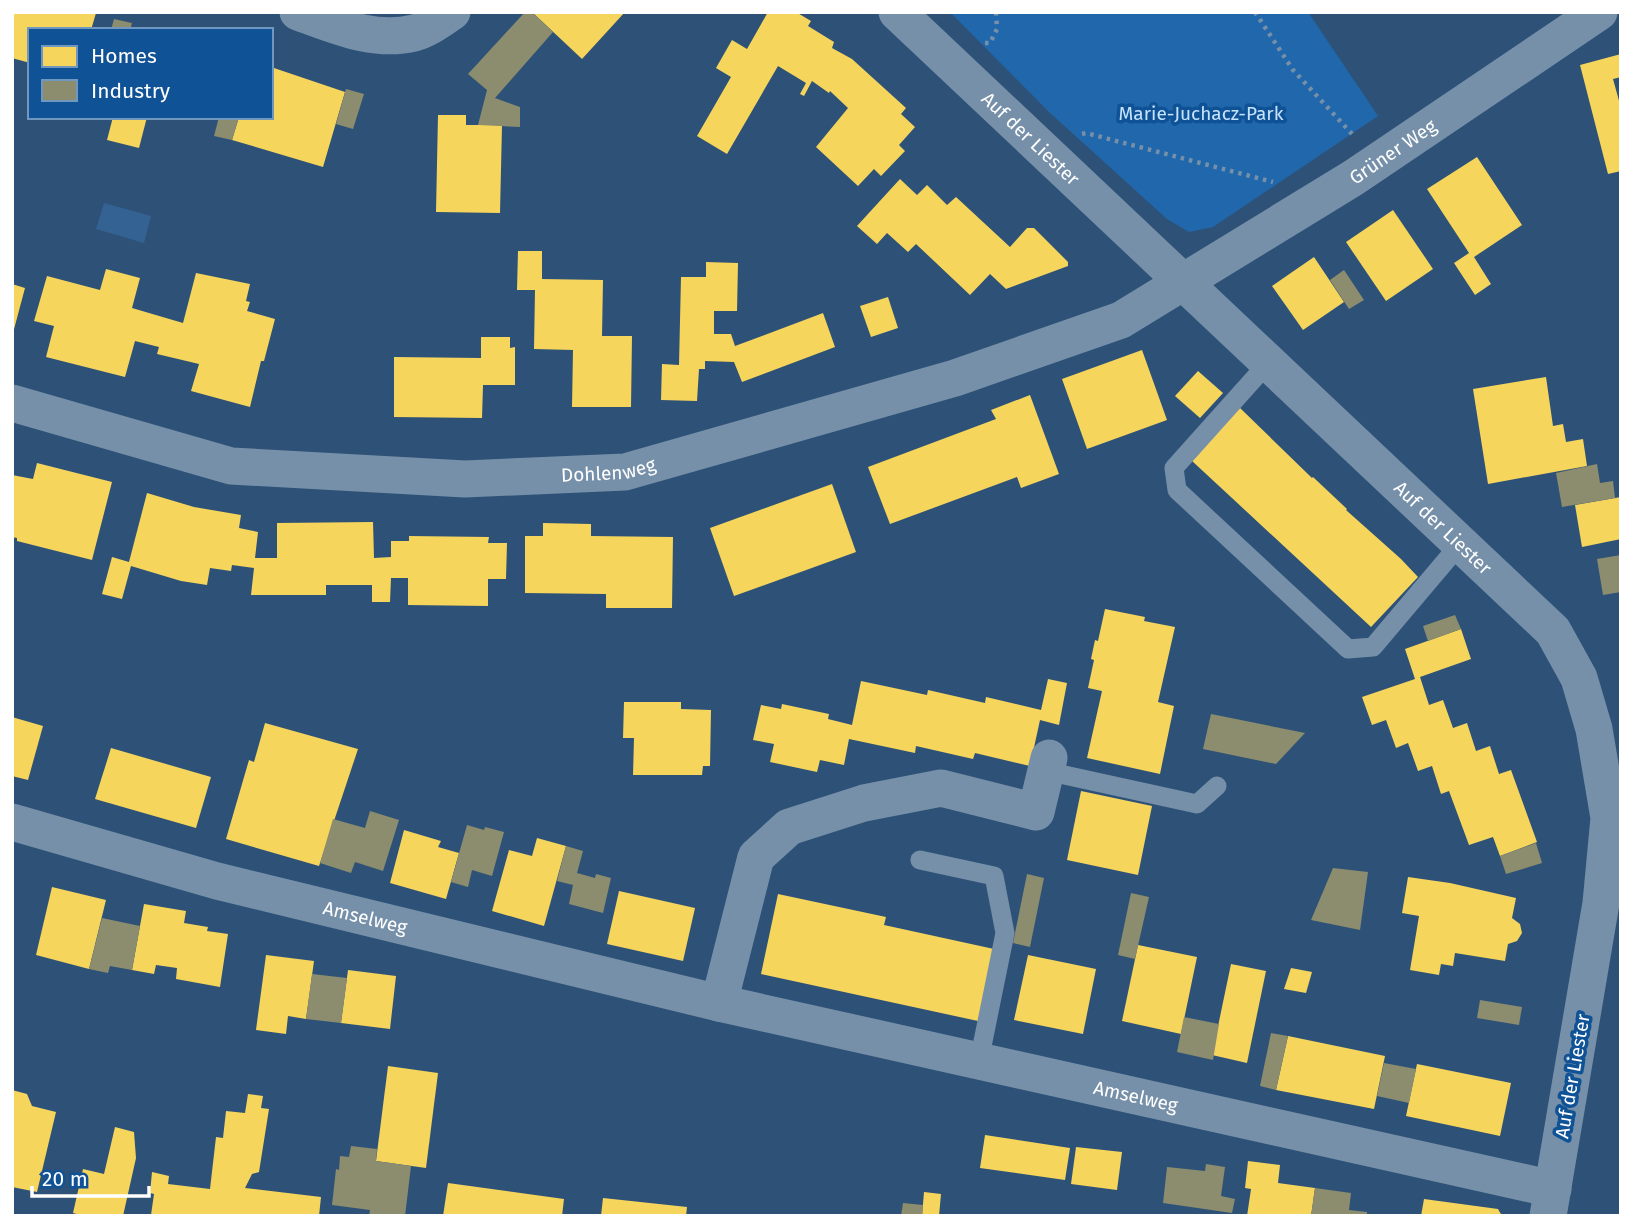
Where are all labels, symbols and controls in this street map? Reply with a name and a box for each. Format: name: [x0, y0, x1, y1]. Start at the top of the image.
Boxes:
legend: [28, 28, 273, 119]
text: Homes: [91, 43, 157, 69]
text: Industry: [91, 78, 171, 104]
street label: Auf der Liester: [977, 87, 1085, 191]
park label: Marie-Juchacz-Park: [1119, 102, 1284, 125]
street label: Grüner Weg: [1345, 114, 1441, 189]
street label: Dohlenweg: [561, 453, 658, 487]
street label: Auf der Liester: [1389, 476, 1497, 580]
street label: Amselweg: [321, 896, 410, 939]
street label: Auf der Liester: [1550, 1012, 1595, 1140]
street label: Amselweg: [1091, 1076, 1180, 1117]
scale bar: [32, 1154, 149, 1198]
text: 20 m: [42, 1166, 88, 1192]

